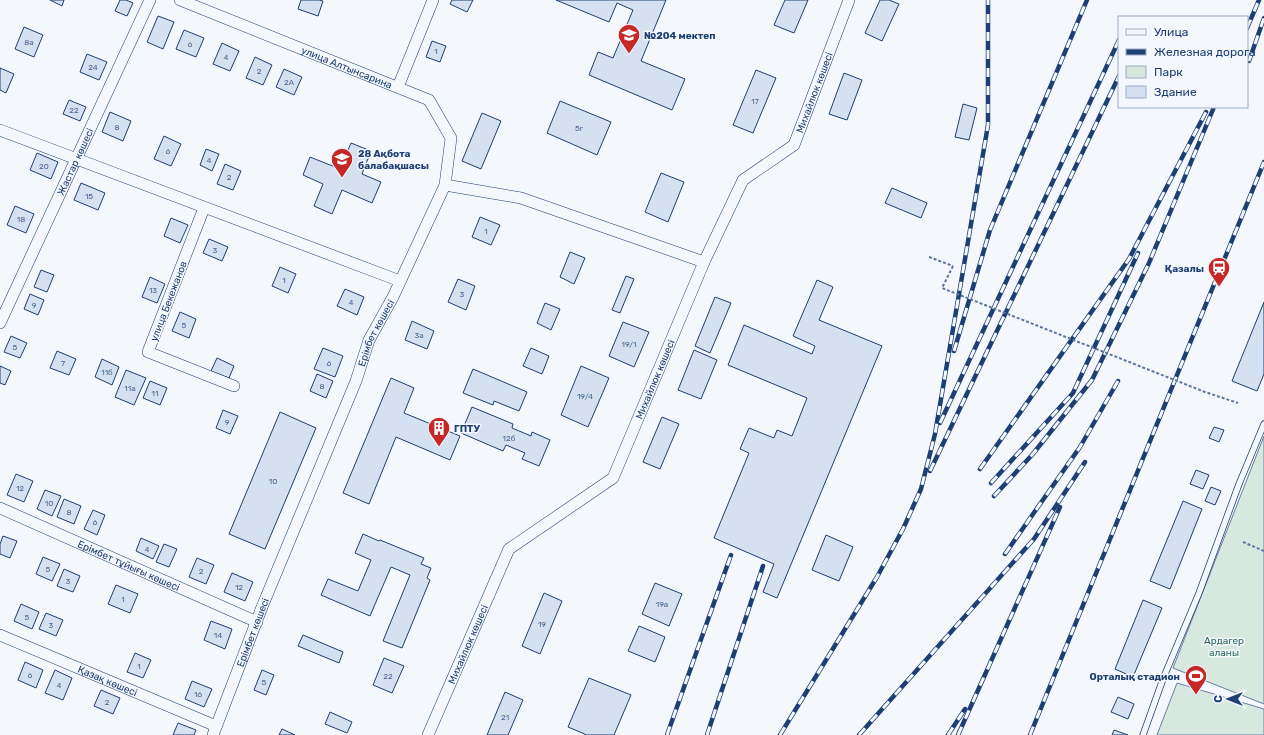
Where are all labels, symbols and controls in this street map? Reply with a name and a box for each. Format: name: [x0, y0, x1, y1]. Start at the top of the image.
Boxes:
legend: [1118, 16, 1248, 108]
school or university icon: №204 мектеп: [616, 22, 642, 55]
text: Улица: [1154, 25, 1188, 39]
place label: №204 мектеп: [644, 30, 715, 42]
house number: 8а: [24, 38, 34, 47]
house number: 6: [188, 40, 193, 49]
street label: улица Алтынсарина: [299, 44, 394, 92]
text: Железная дорога: [1154, 45, 1256, 59]
house number: 1: [434, 47, 438, 56]
street label: Михайлюк көшесі: [794, 51, 836, 135]
house number: 4: [224, 53, 229, 62]
house number: 24: [88, 63, 98, 72]
text: Парк: [1154, 65, 1183, 79]
house number: 2: [257, 67, 262, 76]
house number: 2А: [284, 78, 295, 87]
text: Здание: [1154, 85, 1197, 99]
house number: 17: [751, 97, 759, 106]
house number: 22: [69, 106, 79, 115]
house number: 8: [114, 123, 120, 132]
house number: 5г: [575, 124, 584, 133]
street label: Жастар көшесі: [55, 127, 97, 197]
school or university icon: 28 Ақбота балабақшасы: [329, 146, 355, 179]
house number: 6: [166, 147, 171, 156]
place label: 28 Ақбота балабақшасы: [358, 148, 429, 172]
house number: 4: [207, 156, 212, 165]
house number: 20: [39, 162, 49, 171]
house number: 2: [227, 173, 232, 182]
house number: 15: [85, 192, 93, 201]
house number: 18: [17, 215, 25, 224]
house number: 1: [484, 227, 488, 236]
house number: 3: [213, 246, 218, 255]
station icon: Қазалы: [1206, 255, 1232, 288]
street label: улица Бекежанов: [148, 259, 190, 343]
place label: Қазалы: [1165, 263, 1204, 275]
house number: 1: [282, 276, 286, 285]
house number: 13: [149, 286, 157, 295]
house number: 3: [460, 290, 465, 299]
house number: 4: [349, 298, 354, 307]
street label: Ерімбет көшесі: [356, 298, 397, 368]
house number: 9: [32, 301, 37, 310]
house number: 5: [182, 321, 187, 330]
house number: 3а: [414, 331, 424, 340]
street label: Михайлюк көшесі: [633, 338, 678, 421]
house number: 19/1: [622, 340, 637, 349]
house number: 5: [13, 343, 18, 352]
house number: 7: [61, 359, 65, 368]
house number: 6: [327, 359, 332, 368]
house number: 11б: [101, 368, 113, 377]
house number: 8: [319, 382, 325, 391]
house number: 11а: [124, 384, 136, 393]
house number: 11: [152, 389, 158, 398]
house number: 19/4: [577, 392, 593, 401]
building icon: ГПТУ: [426, 415, 452, 448]
house number: 9: [225, 418, 230, 427]
place label: ГПТУ: [454, 423, 480, 435]
house number: 12б: [503, 434, 516, 443]
house number: 10: [269, 477, 277, 486]
house number: 12: [16, 484, 24, 493]
house number: 10: [45, 499, 53, 508]
house number: 8: [66, 508, 72, 517]
house number: 6: [93, 518, 98, 527]
street label: Ерімбет тұйығы көшесі: [76, 538, 181, 594]
house number: 4: [145, 545, 150, 554]
house number: 5: [46, 565, 51, 574]
house number: 2: [199, 567, 204, 576]
house number: 3: [66, 577, 71, 586]
house number: 12: [235, 583, 243, 592]
house number: 1: [121, 595, 125, 604]
street label: Ерімбет көшесі: [235, 596, 272, 669]
house number: 19а: [656, 600, 668, 609]
street label: Михайлюк көшесі: [446, 603, 491, 686]
house number: 5: [25, 613, 30, 622]
house number: 19: [538, 620, 546, 629]
house number: 3: [49, 621, 54, 630]
house number: 14: [214, 631, 222, 640]
park label: Ардагер аланы: [1204, 635, 1244, 659]
house number: 1: [137, 662, 141, 671]
street label: Қазақ көшесі: [76, 663, 139, 699]
sports icon: Орталық стадион: [1183, 663, 1209, 696]
house number: 6: [28, 671, 33, 680]
place label: Орталық стадион: [1090, 671, 1180, 683]
house number: 22: [383, 672, 393, 681]
house number: 5: [262, 678, 267, 687]
north arrow: [1208, 679, 1248, 719]
house number: 4: [57, 681, 62, 690]
house number: 16: [194, 690, 202, 699]
text: С: [1212, 695, 1225, 703]
house number: 2: [105, 698, 110, 707]
house number: 21: [501, 713, 509, 722]

